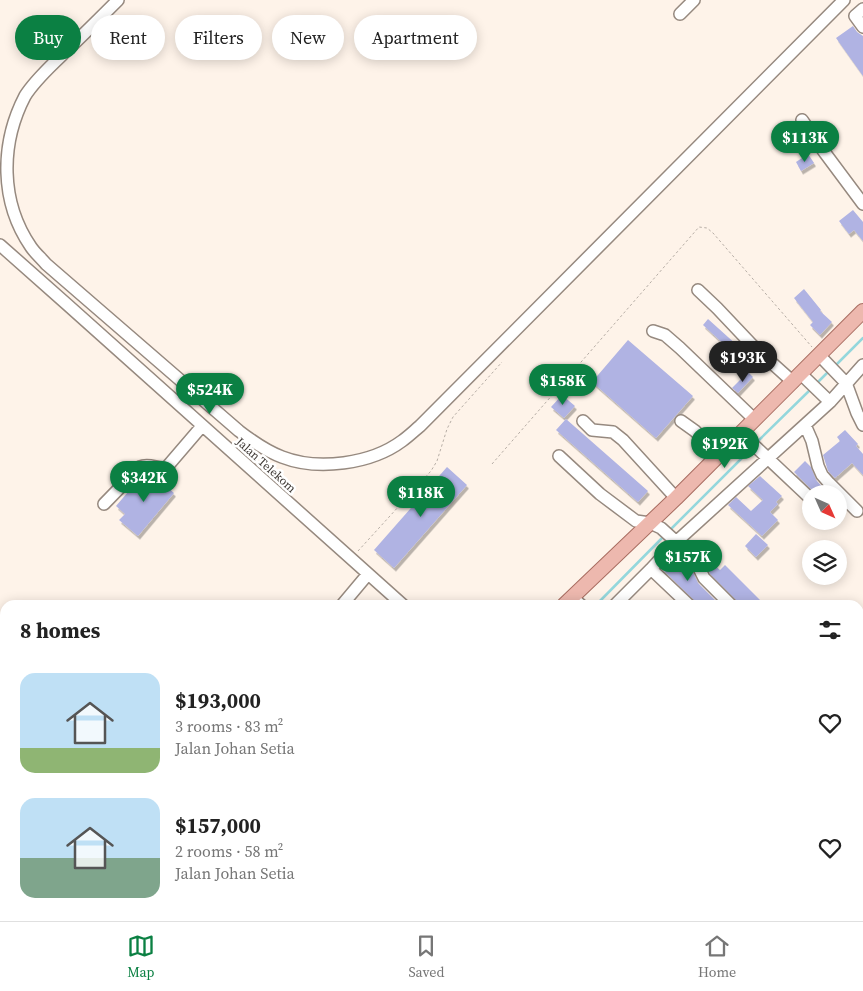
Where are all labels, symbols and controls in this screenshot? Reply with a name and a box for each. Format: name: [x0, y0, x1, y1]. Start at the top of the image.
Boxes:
chip: Buy: [15, 15, 81, 60]
chip: Rent: [91, 15, 165, 60]
chip: Filters: [175, 15, 262, 60]
chip: New: [272, 15, 344, 60]
chip: Apartment: [354, 15, 477, 60]
pin: $113K: [770, 120, 840, 163]
text: $113K: [782, 126, 828, 148]
pin: $193K: [708, 340, 778, 383]
text: $193K: [720, 346, 766, 368]
pin: $158K: [528, 364, 598, 406]
text: $158K: [540, 369, 586, 391]
pin: $524K: [175, 372, 245, 415]
text: $524K: [187, 378, 233, 400]
pin: $192K: [690, 426, 760, 469]
text: $192K: [702, 432, 748, 454]
street label: Jalan Telekom: [232, 433, 299, 496]
pin: $342K: [109, 460, 179, 503]
text: $342K: [121, 466, 167, 488]
pin: $118K: [386, 476, 456, 518]
text: $118K: [398, 481, 444, 503]
north arrow: [802, 485, 848, 530]
map controls: [802, 485, 847, 585]
pin: $157K: [653, 540, 723, 582]
button: layers: [802, 540, 847, 585]
text: $157K: [665, 545, 711, 567]
text: 8 homes: [20, 616, 100, 645]
icon: filters: [816, 616, 844, 644]
text: $193,000: [175, 686, 261, 715]
icon: home: [60, 693, 120, 753]
icon: heart: [816, 709, 844, 737]
text: 3 rooms · 83 m²: [175, 715, 283, 737]
text: Jalan Johan Setia: [175, 737, 295, 759]
text: $157,000: [175, 811, 261, 840]
icon: home: [60, 818, 120, 878]
icon: heart: [816, 834, 844, 862]
text: 2 rooms · 58 m²: [175, 840, 283, 862]
text: Jalan Johan Setia: [175, 862, 295, 884]
tab: Map: [127, 932, 155, 982]
tab: Saved: [408, 932, 444, 982]
tab: Home: [698, 932, 736, 982]

